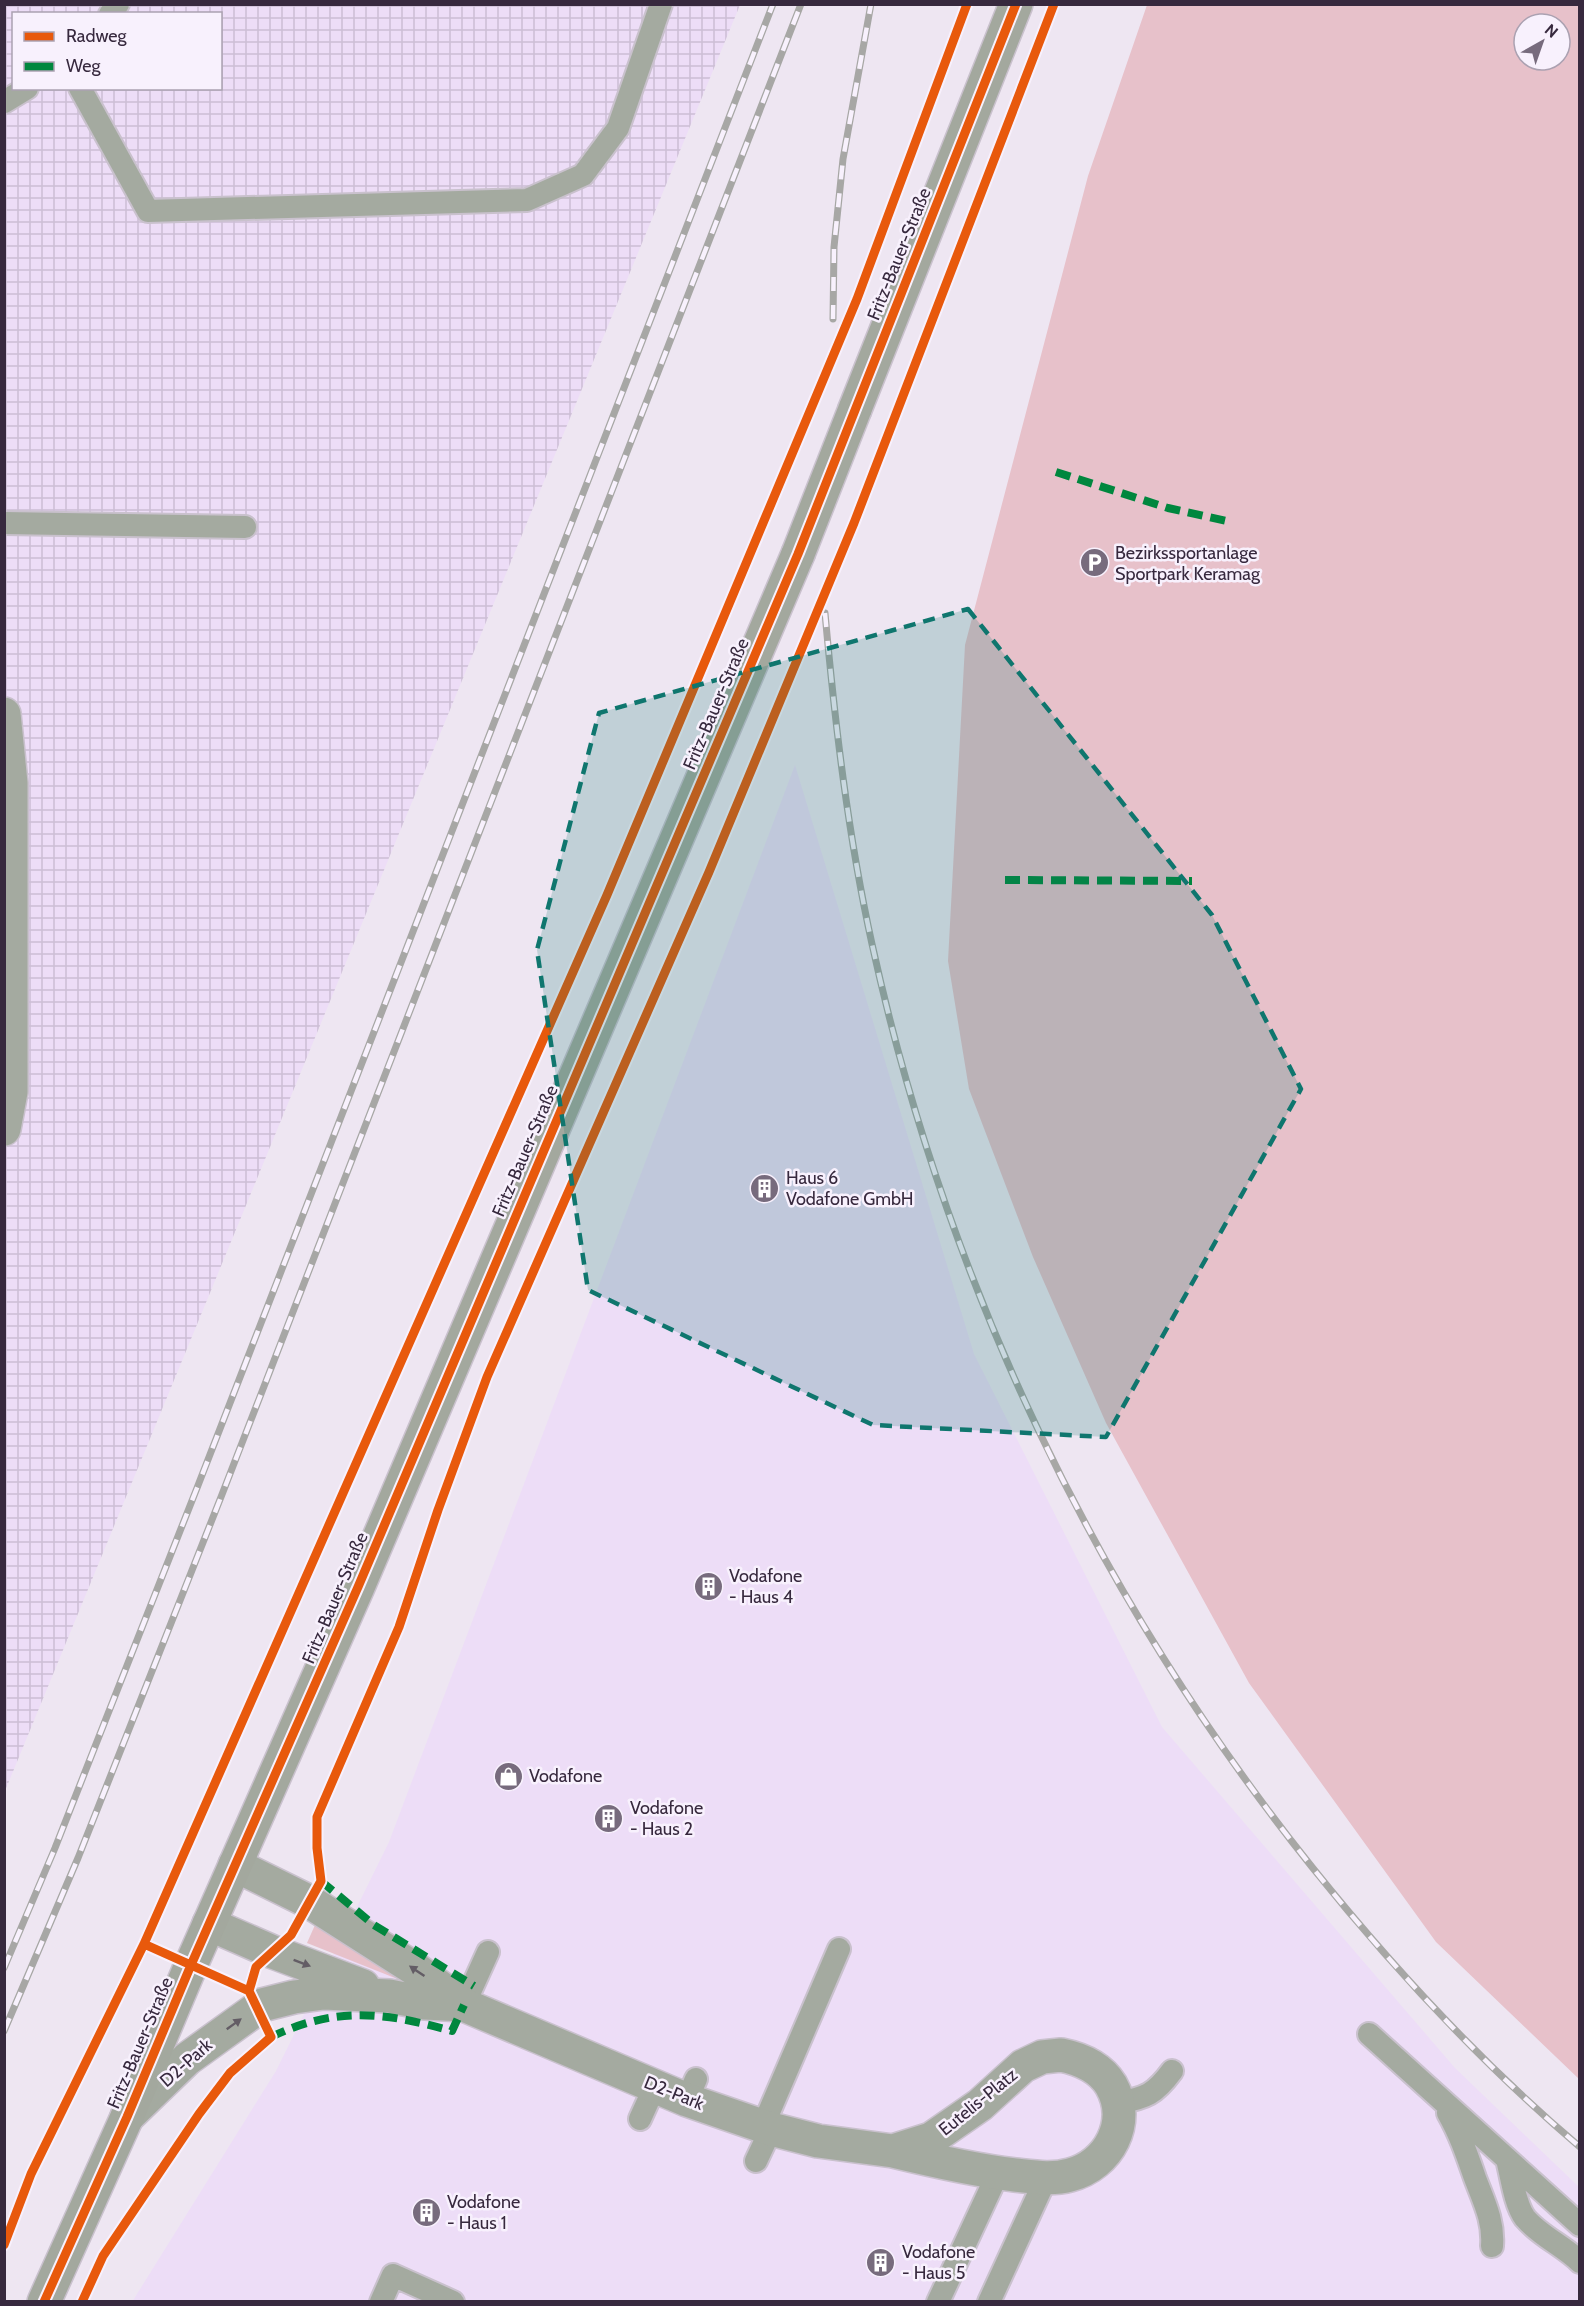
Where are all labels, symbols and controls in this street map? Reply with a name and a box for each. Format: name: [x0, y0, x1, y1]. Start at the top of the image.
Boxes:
legend: [12, 12, 222, 90]
north arrow: [1512, 12, 1572, 72]
text: N: [1541, 20, 1562, 42]
text: Radweg: [66, 25, 128, 47]
text: Weg: [66, 55, 102, 77]
street label: Fritz-Bauer-Straße: [862, 185, 936, 323]
place label: Bezirkssportanlage Sportpark Keramag: [1115, 542, 1261, 585]
parking icon: Bezirkssportanlage Sportpark Keramag: [1078, 547, 1110, 579]
street label: Fritz-Bauer-Straße: [678, 635, 754, 773]
street label: Fritz-Bauer-Straße: [487, 1082, 563, 1220]
place label: Haus 6 Vodafone GmbH: [786, 1167, 913, 1210]
building icon: Haus 6 Vodafone GmbH: [749, 1172, 781, 1204]
street label: Fritz-Bauer-Straße: [297, 1529, 373, 1667]
place label: Vodafone - Haus 4: [729, 1565, 802, 1608]
building icon: Vodafone - Haus 4: [692, 1570, 724, 1602]
shop icon: Vodafone: [492, 1760, 524, 1792]
place label: Vodafone: [529, 1765, 602, 1787]
place label: Vodafone - Haus 2: [630, 1797, 703, 1840]
building icon: Vodafone - Haus 2: [593, 1802, 625, 1834]
one-way arrow: [293, 1959, 311, 1968]
one-way arrow: [409, 1966, 425, 1977]
street label: Fritz-Bauer-Straße: [102, 1974, 178, 2112]
one-way arrow: [226, 2018, 242, 2030]
street label: D2-Park: [155, 2034, 217, 2092]
street label: Eutelis-Platz: [934, 2063, 1022, 2140]
street label: D2-Park: [641, 2071, 708, 2115]
place label: Vodafone - Haus 1: [447, 2191, 520, 2234]
building icon: Vodafone - Haus 1: [410, 2196, 442, 2228]
place label: Vodafone - Haus 5: [902, 2241, 975, 2284]
building icon: Vodafone - Haus 5: [865, 2246, 897, 2278]

